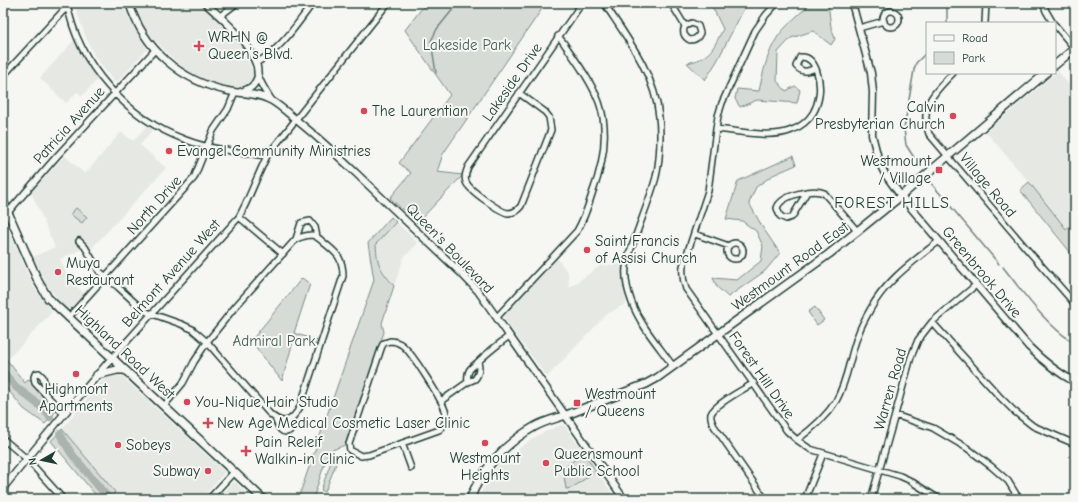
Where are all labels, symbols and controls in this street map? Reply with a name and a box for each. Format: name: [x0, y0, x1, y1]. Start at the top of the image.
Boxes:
legend: [926, 22, 1056, 74]
place label: WRHN @ Queen’s Blvd.: [208, 28, 292, 63]
text: Road: [962, 31, 988, 45]
park label: Lakeside Park: [423, 36, 512, 54]
street label: Lakeside Drive: [478, 39, 546, 125]
marker: WRHN @ Queen’s Blvd.: [193, 40, 205, 52]
text: Park: [962, 51, 985, 65]
street label: Patricia Avenue: [29, 82, 109, 168]
place label: Calvin Presbyterian Church: [815, 98, 945, 133]
place label: The Laurentian: [372, 102, 468, 120]
marker: The Laurentian: [359, 106, 369, 116]
marker: Calvin Presbyterian Church: [948, 111, 958, 121]
place label: Evangel Community Ministries: [177, 142, 370, 160]
marker: Evangel Community Ministries: [164, 146, 174, 156]
street label: Village Road: [956, 149, 1020, 221]
place label: Westmount / Village: [860, 152, 932, 187]
marker: Westmount / Village: [934, 165, 944, 175]
street label: North Drive: [123, 171, 186, 238]
district label: FOREST HILLS: [834, 194, 950, 212]
street label: Queen's Boulevard: [402, 199, 498, 297]
street label: Belmont Avenue West: [118, 215, 225, 331]
street label: Westmount Road East: [728, 217, 853, 315]
street label: Greenbrook Drive: [939, 223, 1026, 322]
place label: Saint Francis of Assisi Church: [595, 232, 697, 267]
marker: Saint Francis of Assisi Church: [582, 245, 592, 255]
place label: Muya Restaurant: [66, 254, 134, 289]
marker: Muya Restaurant: [53, 267, 63, 277]
street label: Highland Road West: [71, 301, 179, 403]
street label: Forest Hill Drive: [725, 328, 799, 423]
park label: Admiral Park: [233, 332, 316, 350]
street label: Warren Road: [870, 346, 910, 432]
marker: Highmont Apartments: [71, 369, 81, 379]
place label: Highmont Apartments: [39, 380, 113, 415]
place label: Westmount / Queens: [585, 385, 656, 420]
place label: You-Nique Hair Studio: [195, 393, 338, 411]
marker: You-Nique Hair Studio: [182, 397, 192, 407]
marker: Westmount / Queens: [572, 398, 582, 408]
place label: New Age Medical Cosmetic Laser Clinic: [217, 414, 470, 432]
marker: New Age Medical Cosmetic Laser Clinic: [202, 417, 214, 429]
place label: Pain Releif Walkin-in Clinic: [255, 433, 355, 468]
place label: Sobeys: [126, 436, 171, 454]
marker: Westmount Heights: [480, 438, 490, 448]
north arrow: [22, 440, 62, 480]
marker: Sobeys: [113, 440, 123, 450]
marker: Pain Releif Walkin-in Clinic: [240, 445, 252, 457]
place label: Queensmount Public School: [554, 445, 643, 480]
place label: Westmount Heights: [450, 449, 521, 484]
text: N: [26, 457, 40, 466]
marker: Queensmount Public School: [541, 458, 551, 468]
place label: Subway: [153, 462, 200, 480]
marker: Subway: [203, 466, 213, 476]

